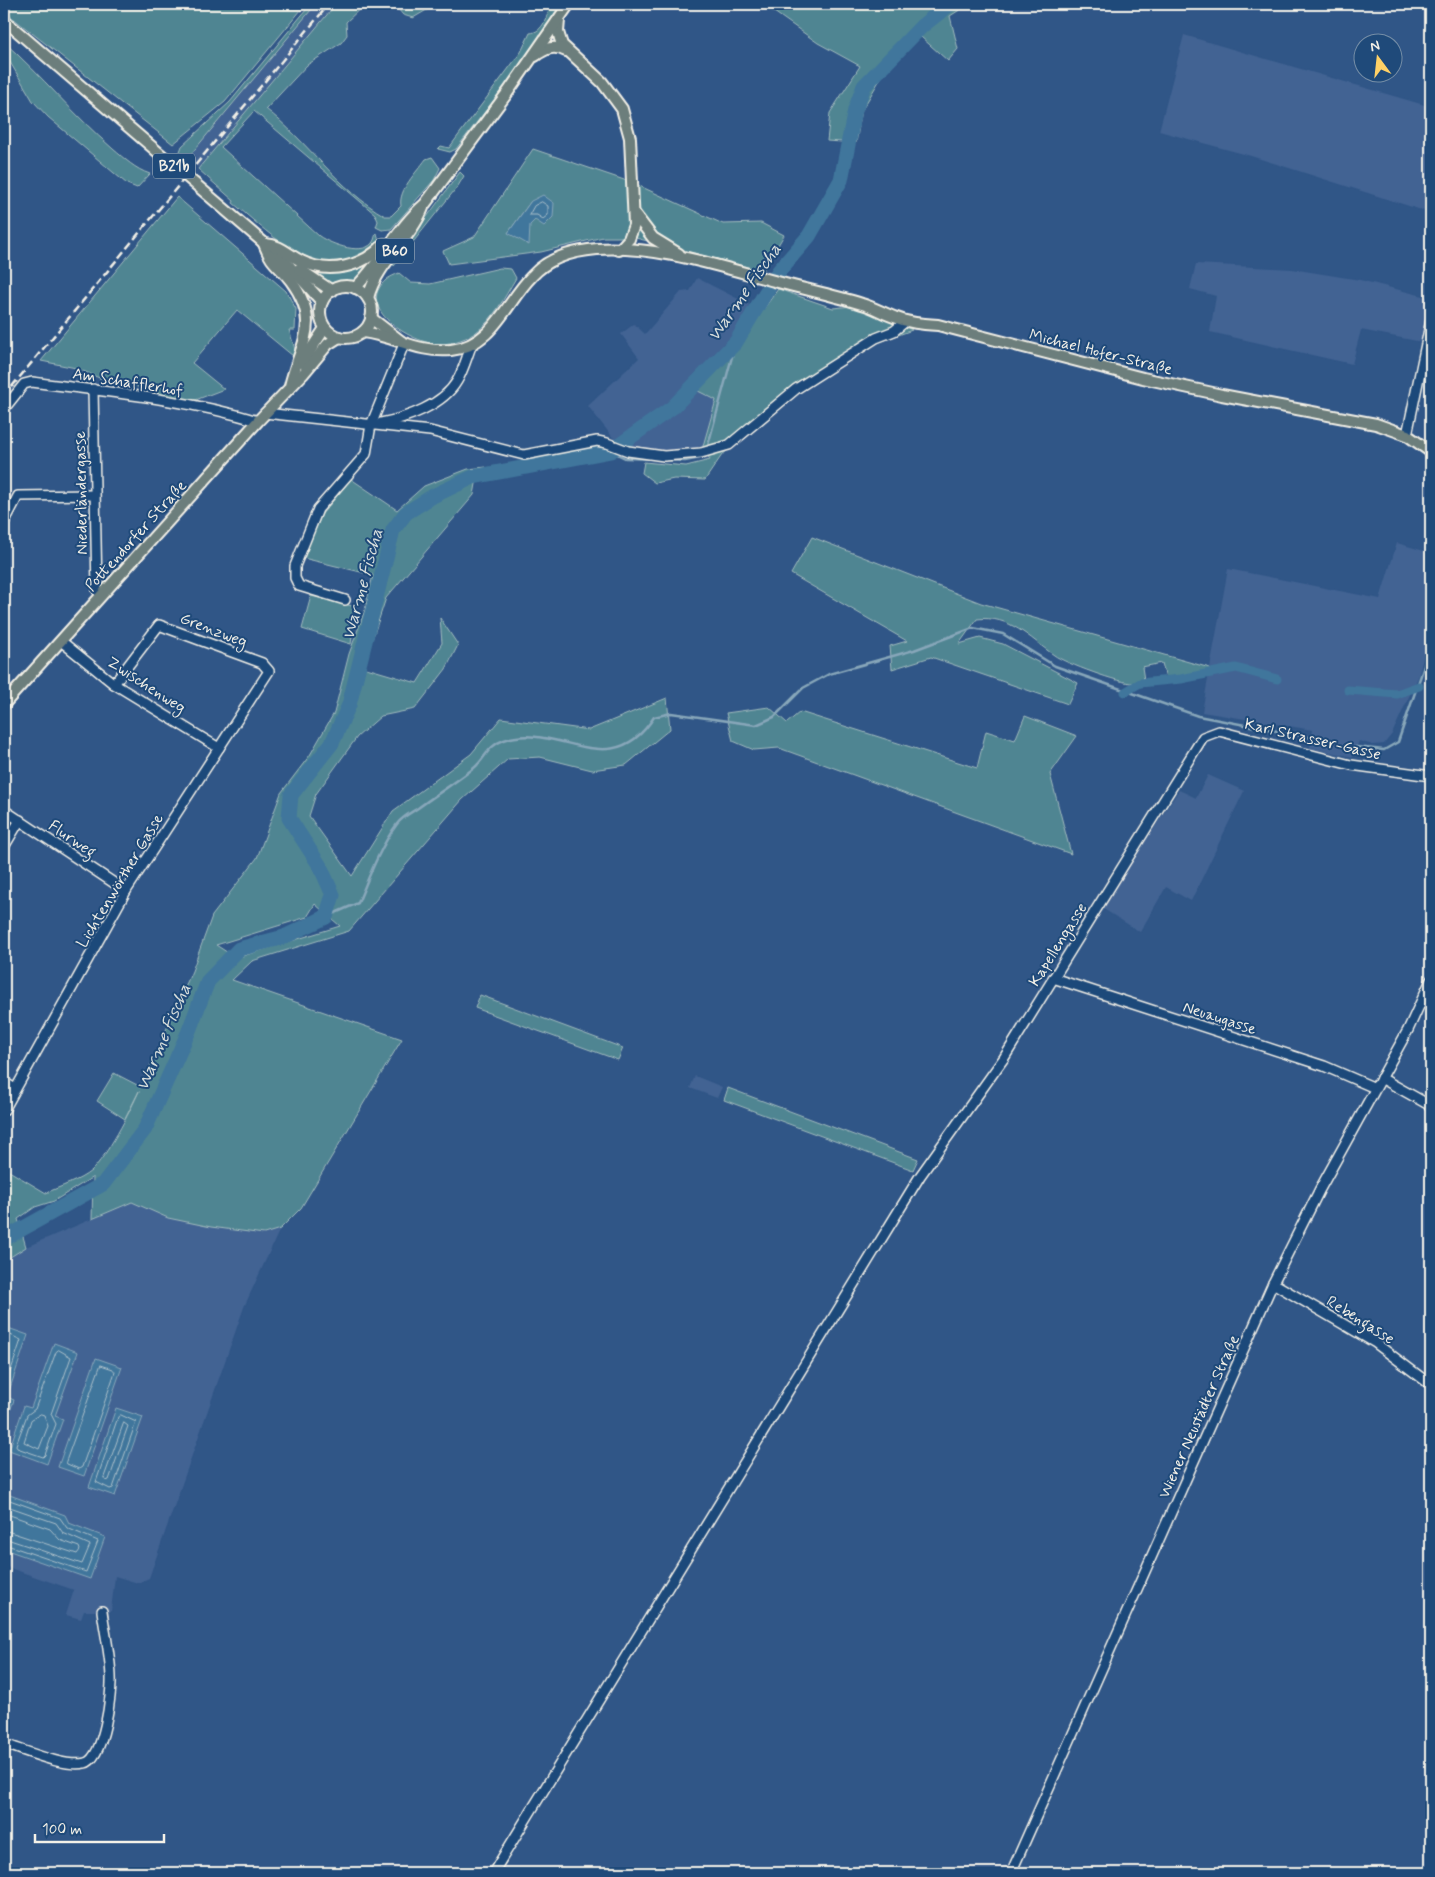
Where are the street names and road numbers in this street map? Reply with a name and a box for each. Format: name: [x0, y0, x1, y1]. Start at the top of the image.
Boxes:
road number: B21b: [153, 154, 195, 178]
road number: B60: [376, 238, 414, 264]
street label: Michael Hofer-Straße: [1027, 324, 1175, 380]
street label: Am Schafflerhof: [71, 363, 185, 402]
street label: Niederländergasse: [70, 430, 93, 555]
street label: Pottendorfer Straße: [81, 476, 192, 596]
street label: Grenzweg: [176, 608, 250, 654]
street label: Zwischenweg: [102, 652, 190, 719]
street label: Karl Strasser-Gasse: [1242, 714, 1383, 765]
street label: Lichtenwörther Gasse: [72, 809, 169, 952]
street label: Flurweg: [44, 816, 100, 864]
street label: Kapellengasse: [1024, 899, 1093, 991]
street label: Neuaugasse: [1180, 997, 1259, 1040]
street label: Rebengasse: [1321, 1291, 1398, 1350]
street label: Wiener Neustädter Straße: [1154, 1331, 1245, 1502]

